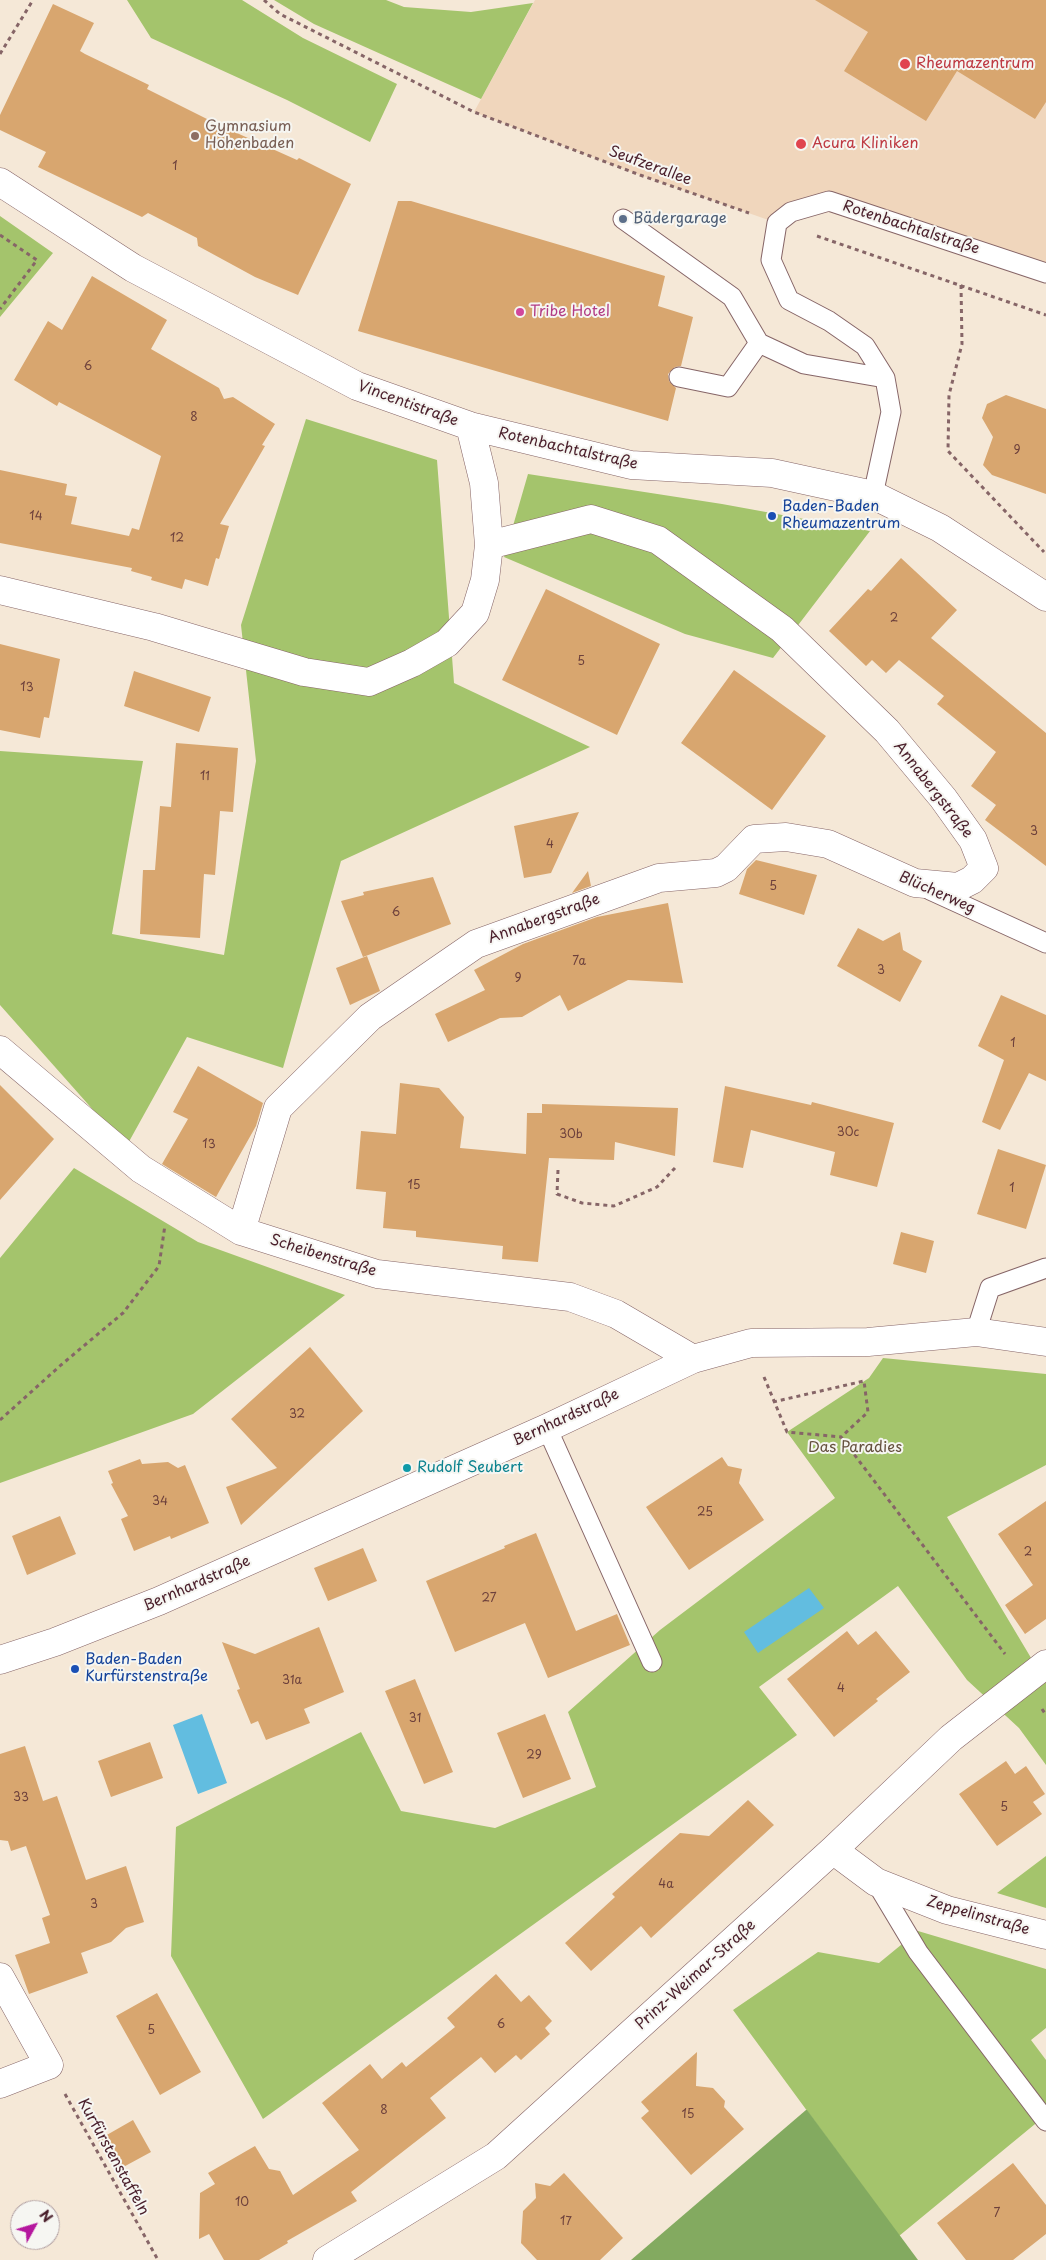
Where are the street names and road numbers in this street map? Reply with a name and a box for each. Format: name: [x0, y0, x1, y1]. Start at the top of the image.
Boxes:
street label: Seufzerallee: [606, 143, 694, 189]
street label: Rotenbachtalstraße: [840, 197, 982, 259]
street label: Vincentistraße: [355, 377, 461, 431]
street label: Rotenbachtalstraße: [496, 424, 640, 474]
street label: Annabergstraße: [890, 738, 976, 842]
street label: Blücherweg: [896, 868, 978, 918]
street label: Annabergstraße: [486, 890, 602, 948]
street label: Scheibenstraße: [267, 1231, 379, 1281]
street label: Bernhardstraße: [510, 1385, 622, 1451]
street label: Bernhardstraße: [141, 1552, 253, 1616]
street label: Zeppelinstraße: [924, 1893, 1032, 1939]
street label: Prinz-Weimar-Straße: [632, 1916, 760, 2034]
street label: Kurfürstenstaffeln: [73, 2095, 153, 2219]

